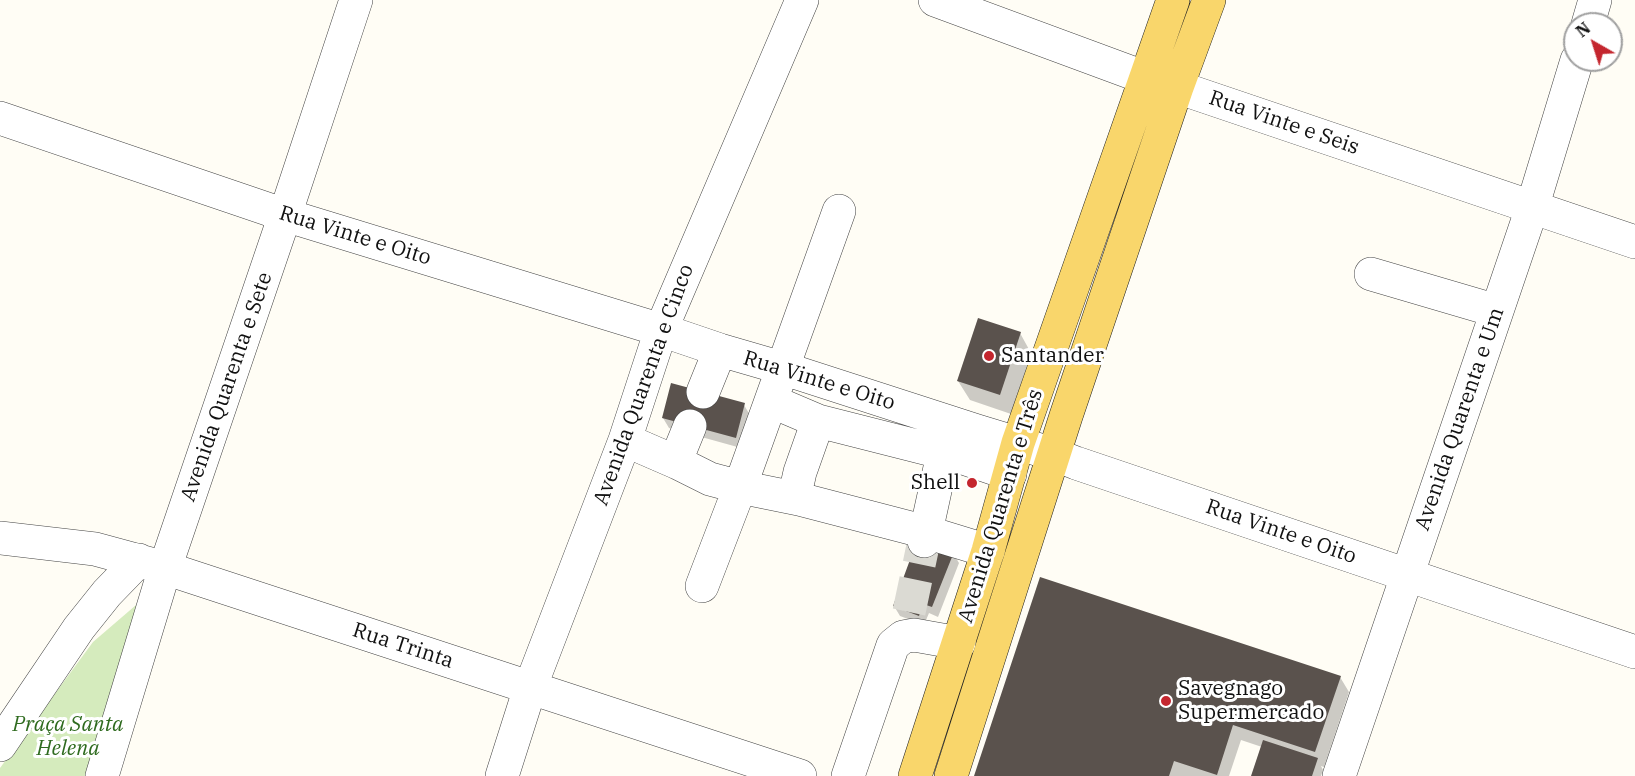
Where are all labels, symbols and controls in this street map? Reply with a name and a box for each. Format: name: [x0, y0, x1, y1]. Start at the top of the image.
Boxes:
north arrow: [1563, 12, 1623, 72]
text: N: [1572, 18, 1594, 41]
street label: Rua Vinte e Seis: [1206, 86, 1362, 160]
street label: Rua Vinte e Oito: [276, 201, 434, 271]
street label: Avenida Quarenta e Cinco: [589, 261, 699, 509]
street label: Avenida Quarenta e Sete: [176, 269, 278, 505]
street label: Avenida Quarenta e Um: [1410, 304, 1510, 534]
place label: Santander: [1001, 343, 1104, 369]
street label: Rua Vinte e Oito: [740, 346, 898, 416]
marker: Santander: [982, 349, 996, 363]
street label: Avenida Quarenta e Três: [953, 386, 1049, 626]
place label: Shell: [911, 470, 960, 496]
marker: Shell: [965, 476, 979, 490]
street label: Rua Vinte e Oito: [1202, 494, 1360, 570]
street label: Rua Trinta: [349, 618, 457, 674]
place label: Savegnago Supermercado: [1178, 676, 1324, 726]
marker: Savegnago Supermercado: [1159, 694, 1173, 708]
park label: Praça Santa Helena: [12, 712, 124, 762]

